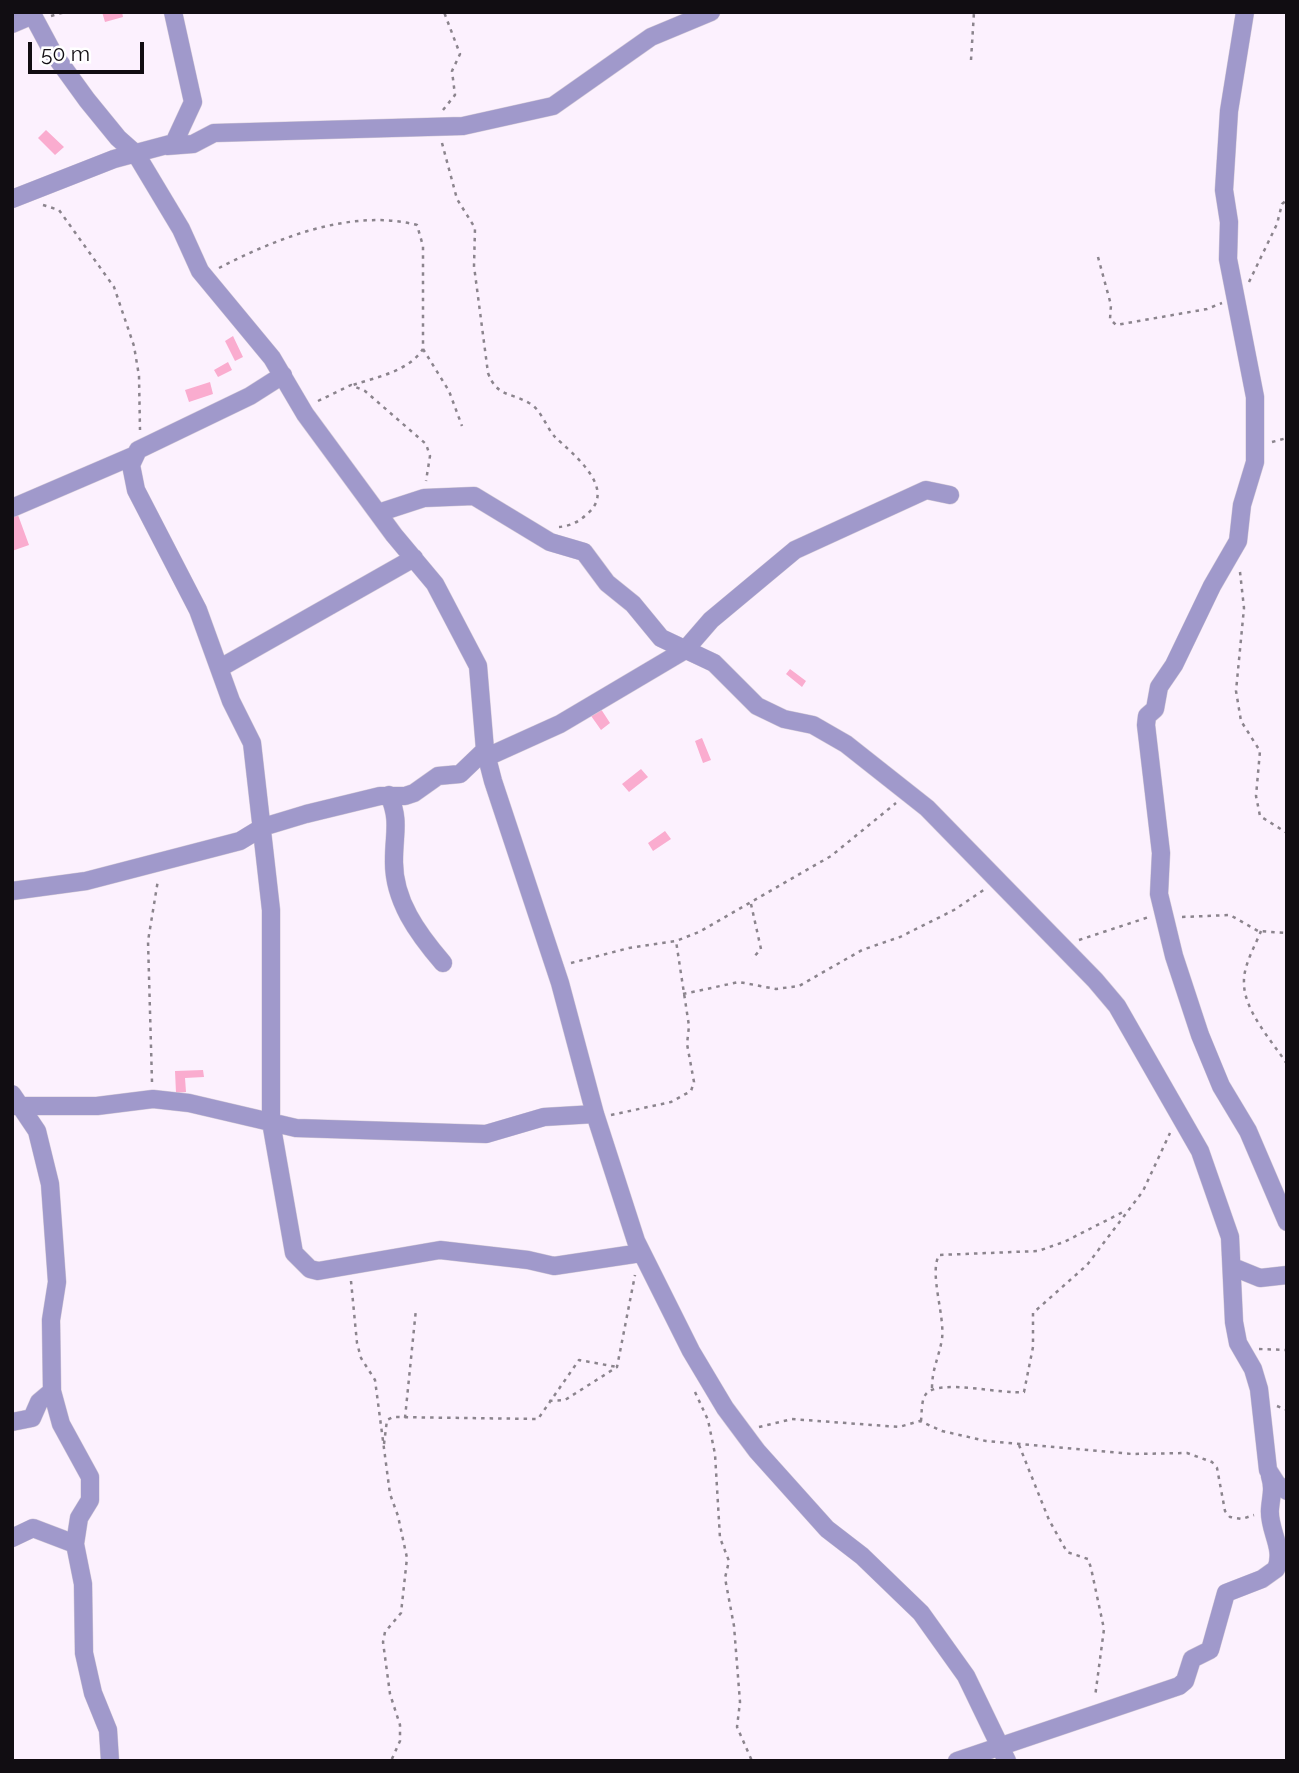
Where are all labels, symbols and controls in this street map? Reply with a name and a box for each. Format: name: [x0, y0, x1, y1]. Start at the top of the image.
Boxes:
scale bar: [32, 28, 147, 72]
text: 50 m: [41, 41, 90, 66]

